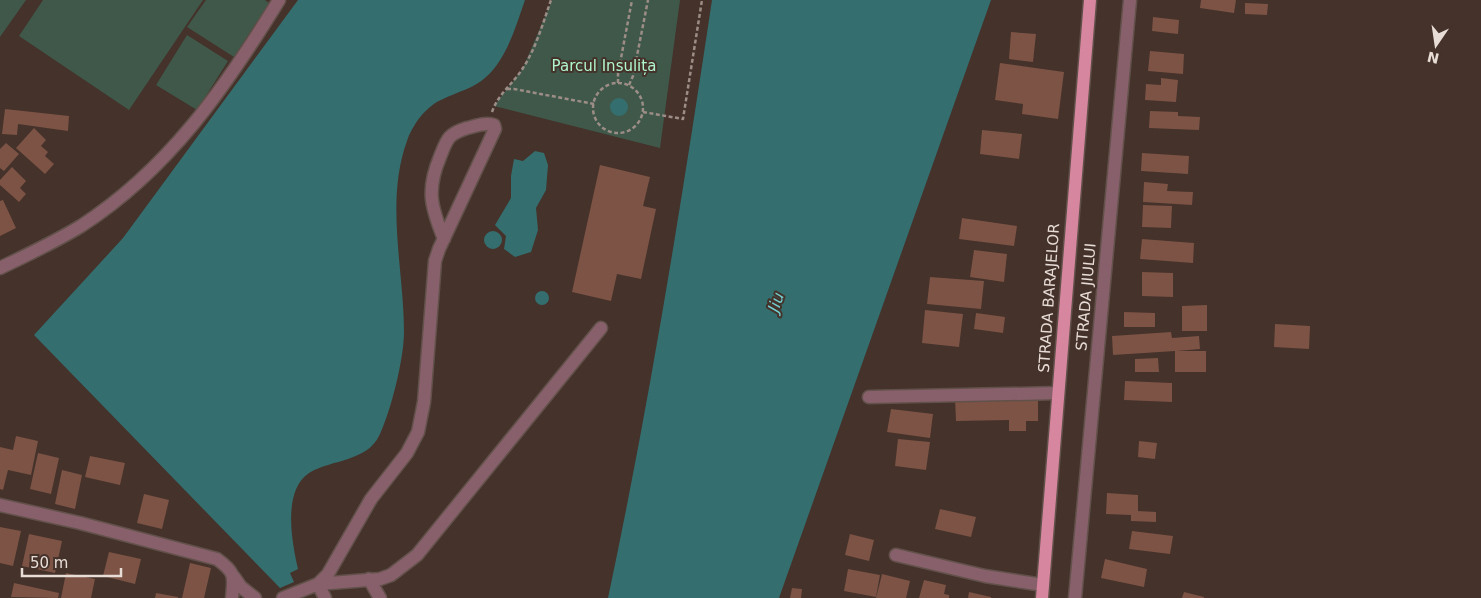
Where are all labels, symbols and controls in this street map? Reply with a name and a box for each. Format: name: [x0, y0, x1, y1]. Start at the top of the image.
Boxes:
north arrow: [1411, 20, 1461, 70]
text: N: [1426, 49, 1441, 67]
park label: Parcul Insulița: [552, 57, 656, 75]
street label: STRADA BARAJELOR: [1035, 223, 1063, 373]
street label: STRADA JIULUI: [1072, 242, 1100, 352]
water label: Jiu: [763, 290, 788, 317]
scale bar: [22, 546, 121, 578]
text: 50 m: [30, 554, 68, 572]

